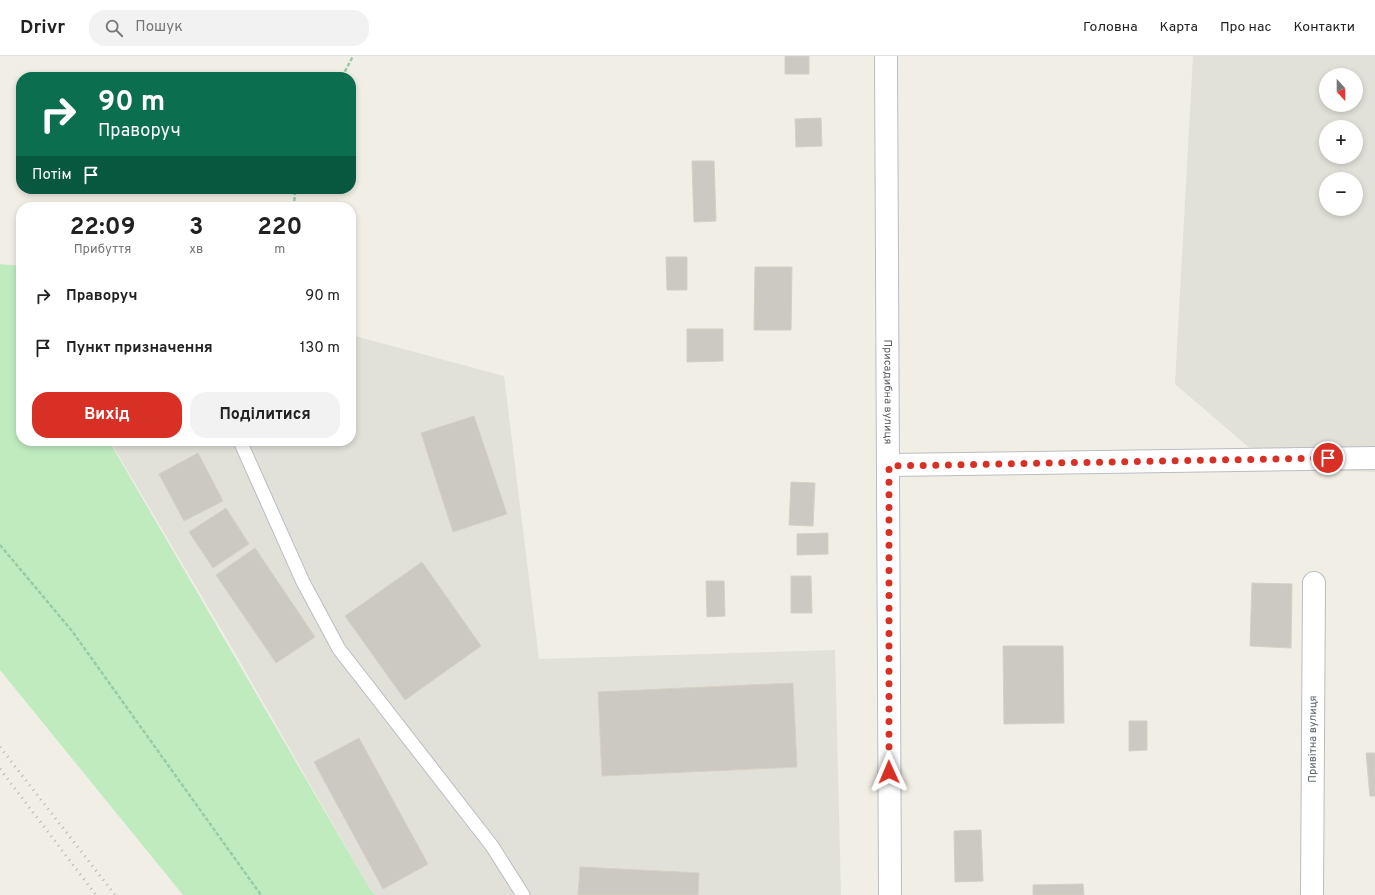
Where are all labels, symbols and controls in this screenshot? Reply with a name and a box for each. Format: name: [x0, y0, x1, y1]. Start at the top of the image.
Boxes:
search box: [89, 10, 369, 46]
text: Drivr: [20, 16, 65, 40]
icon: search: [103, 17, 125, 39]
text: Пошук: [135, 18, 183, 37]
text: Головна: [1083, 19, 1138, 36]
text: Карта: [1160, 19, 1198, 36]
text: Про нас: [1220, 19, 1271, 36]
text: Контакти: [1293, 19, 1355, 36]
north arrow: [1319, 68, 1363, 112]
map controls: [1319, 68, 1363, 216]
text: 90 m: [98, 85, 165, 121]
icon: right: [32, 88, 84, 140]
text: Праворуч: [98, 120, 181, 143]
button: +: [1319, 120, 1363, 164]
icon: arrive: [80, 164, 102, 186]
text: Потім: [32, 166, 72, 185]
button: −: [1319, 172, 1363, 216]
text: 22:09: [70, 213, 135, 243]
text: 3: [189, 213, 203, 243]
text: 220: [257, 213, 302, 243]
text: Прибуття: [74, 242, 131, 258]
text: хв: [189, 242, 203, 258]
text: m: [274, 242, 285, 258]
icon: right: [32, 285, 54, 307]
text: Праворуч: [66, 287, 137, 306]
text: 90 m: [305, 287, 340, 306]
icon: arrive: [32, 337, 54, 359]
text: Пункт призначення: [66, 339, 213, 358]
text: 130 m: [300, 339, 340, 358]
street label: Присадибна вулиця: [880, 339, 895, 445]
button: Вихід: [32, 392, 182, 438]
button: Поділитися: [190, 392, 340, 438]
pin: [1311, 441, 1345, 475]
icon: arrive: [1317, 447, 1339, 469]
street label: Привітна вулиця: [1306, 695, 1320, 783]
position arrow: [868, 751, 910, 793]

